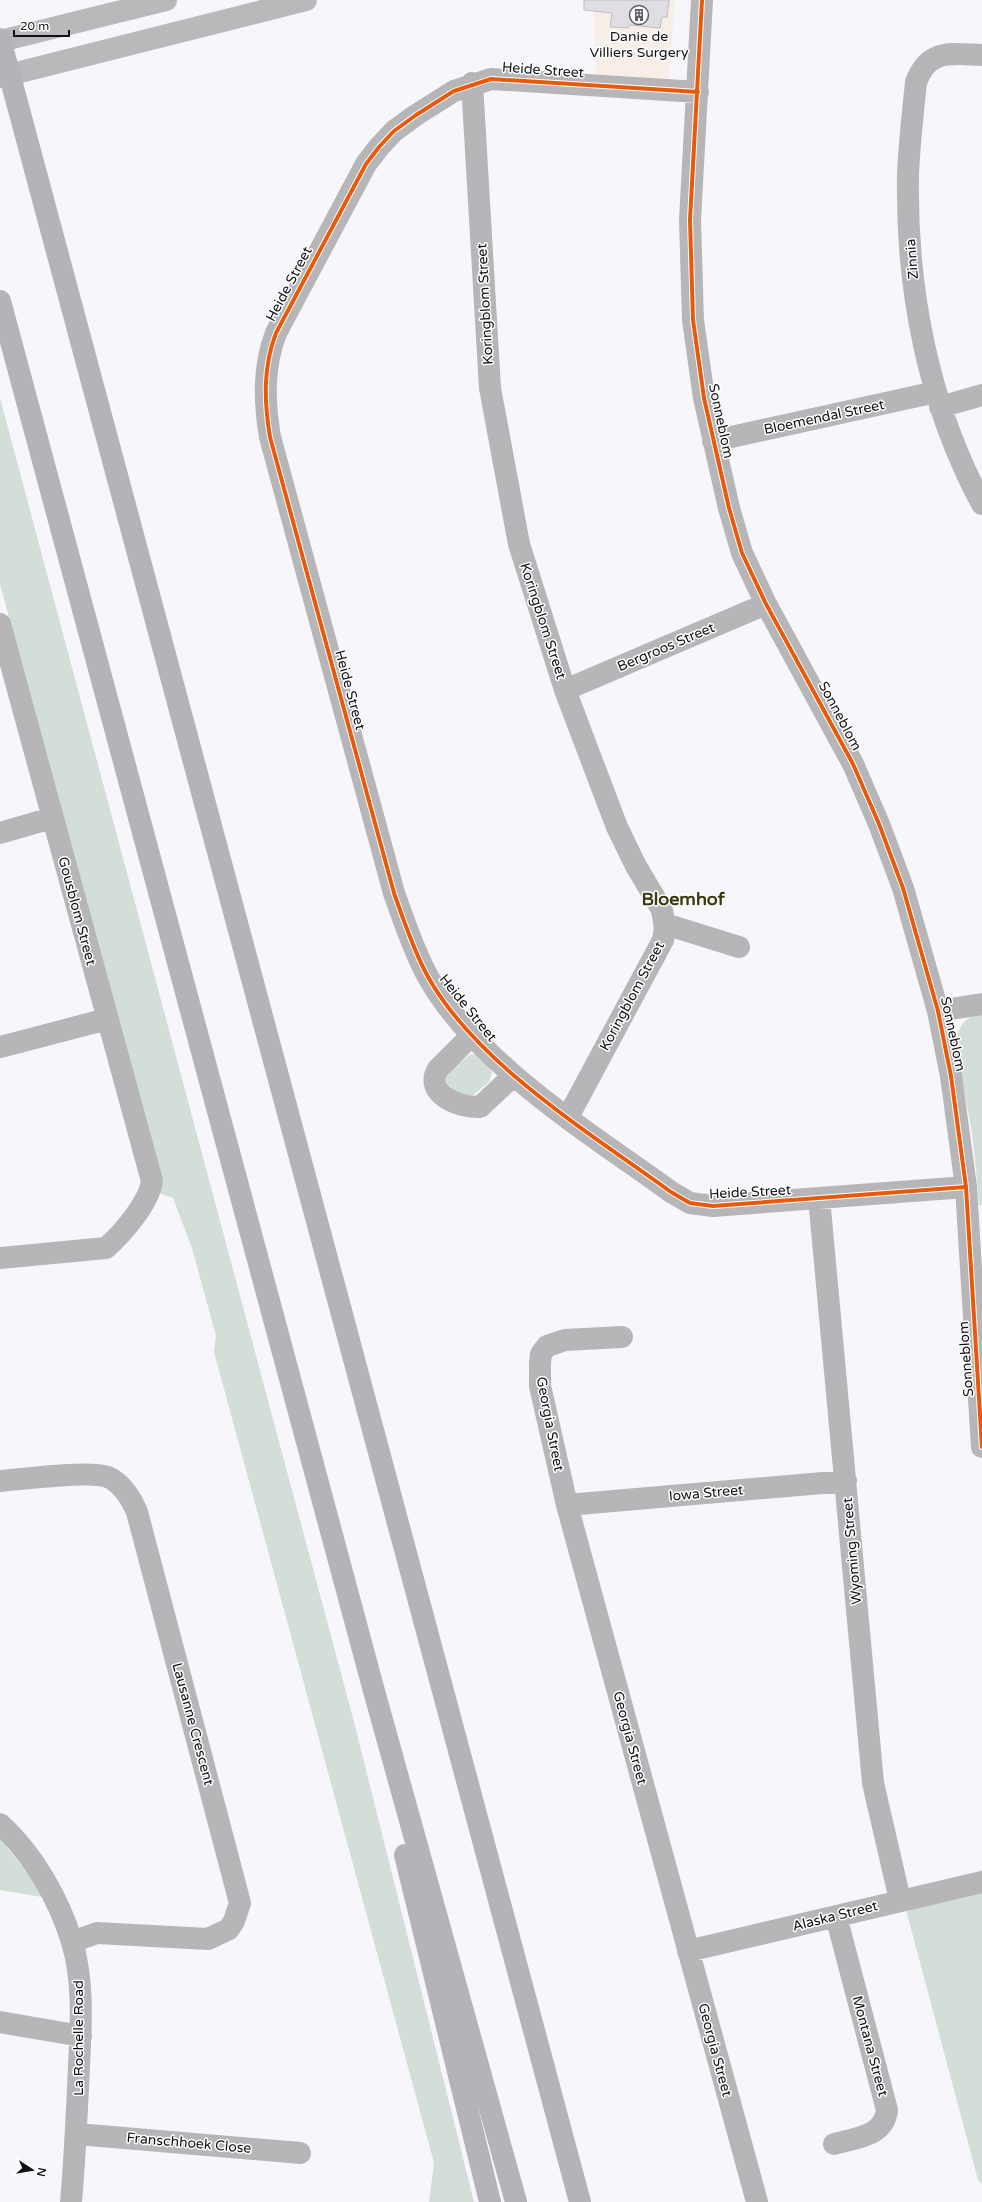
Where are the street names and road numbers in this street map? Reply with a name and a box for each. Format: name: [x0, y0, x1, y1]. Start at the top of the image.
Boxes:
street label: Heide Street: [501, 59, 585, 81]
street label: Zinnia: [902, 238, 922, 280]
street label: Koringblom Street: [473, 242, 497, 365]
street label: Heide Street: [262, 243, 316, 324]
street label: Sonneblom: [705, 382, 737, 460]
street label: Bloemendal Street: [762, 396, 886, 438]
street label: Koringblom Street: [516, 561, 570, 682]
street label: Bergroos Street: [615, 619, 718, 675]
street label: Heide Street: [331, 648, 369, 733]
street label: Sonneblom: [815, 679, 865, 753]
street label: Gousblom Street: [54, 855, 100, 968]
street label: Koringblom Street: [596, 938, 668, 1054]
street label: Heide Street: [436, 971, 501, 1046]
street label: Sonneblom: [937, 995, 969, 1073]
street label: Heide Street: [709, 1181, 792, 1203]
street label: Sonneblom: [955, 1321, 977, 1397]
street label: Georgia Street: [532, 1375, 568, 1473]
street label: Iowa Street: [668, 1481, 745, 1505]
street label: Wyoming Street: [839, 1496, 865, 1605]
street label: Lausanne Crescent: [168, 1661, 218, 1788]
street label: Georgia Street: [609, 1689, 651, 1787]
street label: Alaska Street: [791, 1897, 880, 1935]
street label: La Rochelle Road: [70, 1980, 87, 2096]
street label: Montana Street: [848, 1994, 892, 2099]
street label: Georgia Street: [694, 2001, 736, 2099]
street label: Franschhoek Close: [126, 2129, 252, 2157]

